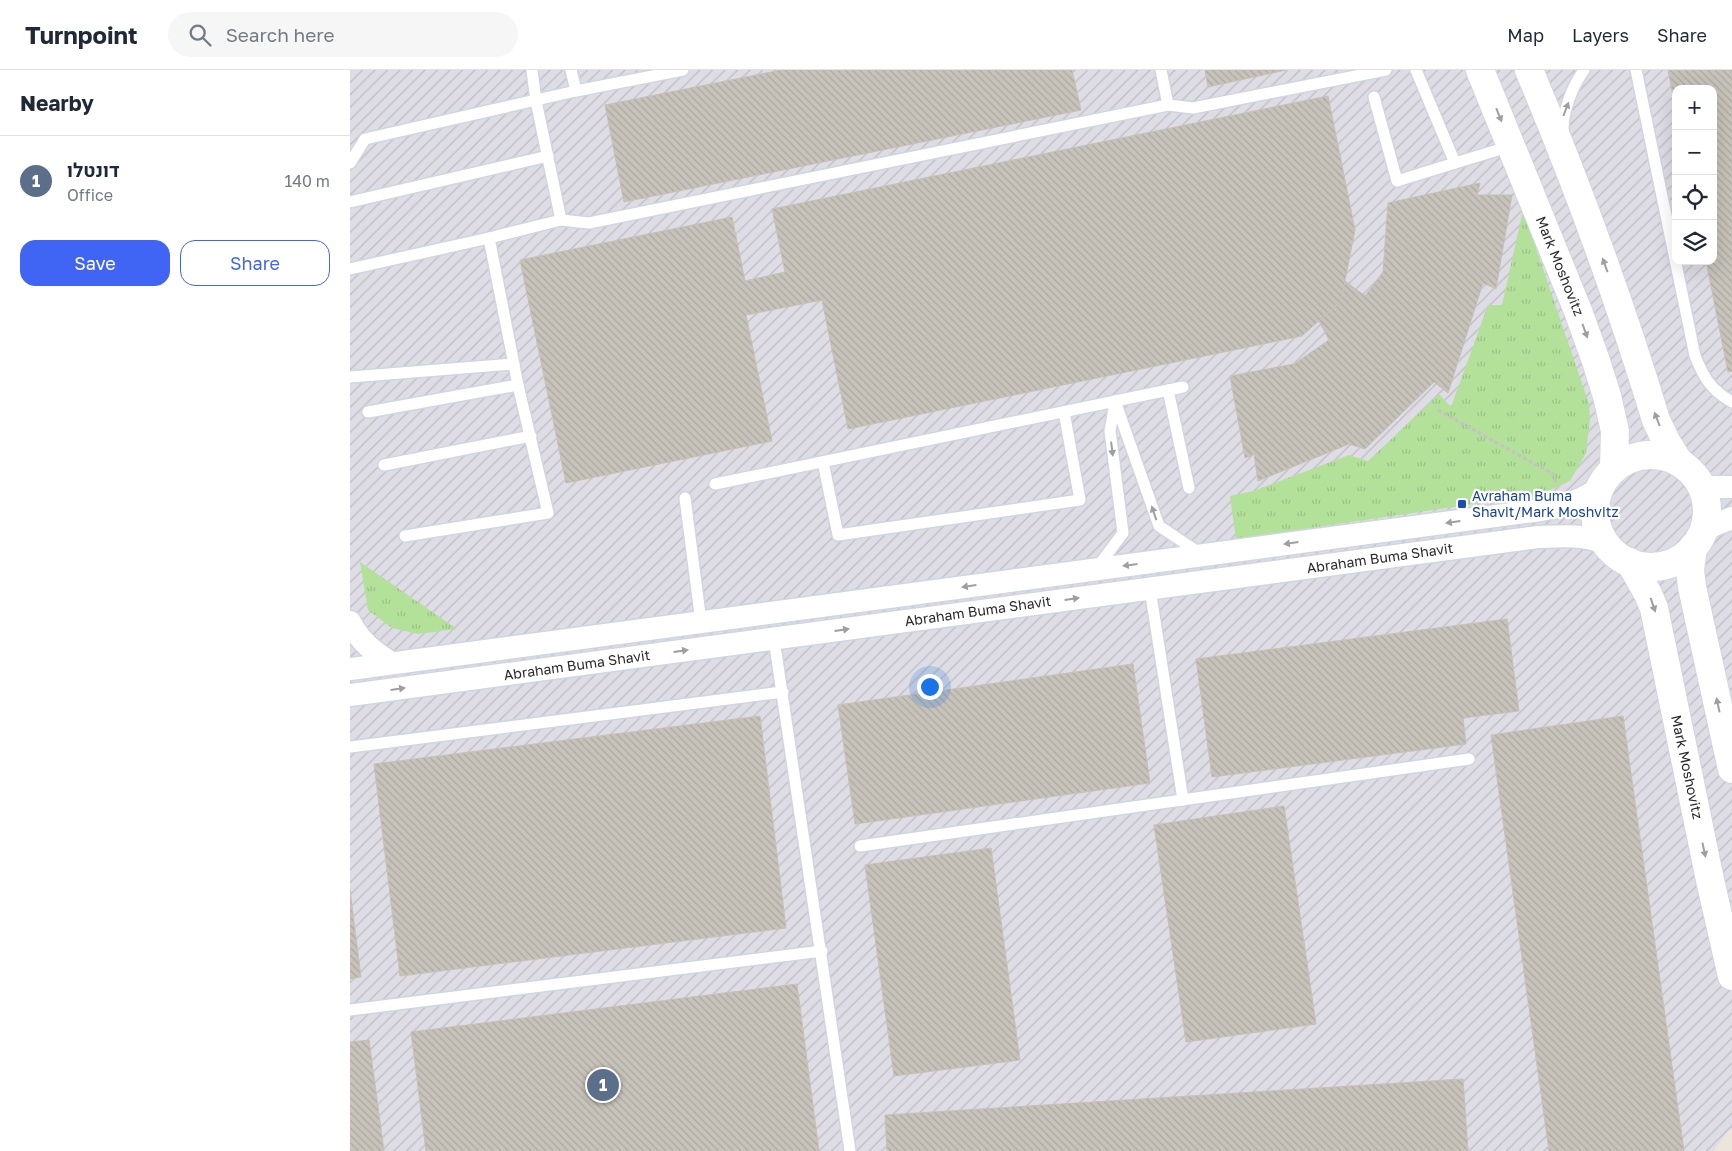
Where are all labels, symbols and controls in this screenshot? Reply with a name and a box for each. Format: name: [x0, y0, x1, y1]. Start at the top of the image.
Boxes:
search box: [168, 12, 518, 57]
text: Turnpoint: [25, 20, 138, 49]
icon: search: [186, 21, 214, 49]
text: Search here: [226, 23, 335, 46]
text: Map: [1507, 24, 1544, 46]
text: Layers: [1572, 24, 1629, 46]
text: Share: [1657, 24, 1707, 46]
map controls: [1672, 85, 1717, 265]
button: +: [1672, 85, 1717, 130]
text: Nearby: [20, 90, 94, 116]
one-way arrow: [1562, 101, 1570, 116]
one-way arrow: [1495, 108, 1503, 122]
button: −: [1672, 130, 1717, 175]
text: דונטלו: [67, 158, 120, 181]
text: 1: [32, 171, 40, 191]
text: 140 m: [284, 171, 330, 191]
button: locate: [1672, 175, 1717, 220]
text: Office: [67, 185, 113, 205]
street label: Mark Moshovitz: [1533, 213, 1588, 318]
button: layers: [1672, 220, 1717, 265]
button: Save: [20, 240, 170, 286]
button: Share: [180, 240, 330, 286]
one-way arrow: [1601, 258, 1608, 273]
one-way arrow: [1581, 324, 1589, 339]
one-way arrow: [1652, 412, 1660, 426]
one-way arrow: [1108, 441, 1116, 457]
place label: Avraham Buma Shavit/Mark Moshvitz: [1472, 487, 1619, 520]
marker: Avraham Buma Shavit/Mark Moshvitz: [1456, 498, 1468, 510]
one-way arrow: [1150, 506, 1157, 521]
one-way arrow: [1444, 518, 1460, 526]
street label: Abraham Buma Shavit: [1306, 539, 1454, 576]
one-way arrow: [1283, 540, 1299, 548]
one-way arrow: [1122, 561, 1138, 569]
one-way arrow: [961, 582, 977, 590]
street label: Abraham Buma Shavit: [904, 592, 1052, 629]
one-way arrow: [1065, 595, 1081, 603]
one-way arrow: [1649, 598, 1657, 613]
one-way arrow: [834, 625, 850, 633]
street label: Abraham Buma Shavit: [503, 646, 651, 683]
one-way arrow: [673, 647, 689, 655]
your location: [917, 674, 943, 700]
one-way arrow: [391, 685, 407, 693]
one-way arrow: [1714, 697, 1722, 712]
street label: Mark Moshovitz: [1668, 713, 1707, 821]
one-way arrow: [1700, 842, 1708, 858]
pin: 1: [587, 1066, 619, 1104]

